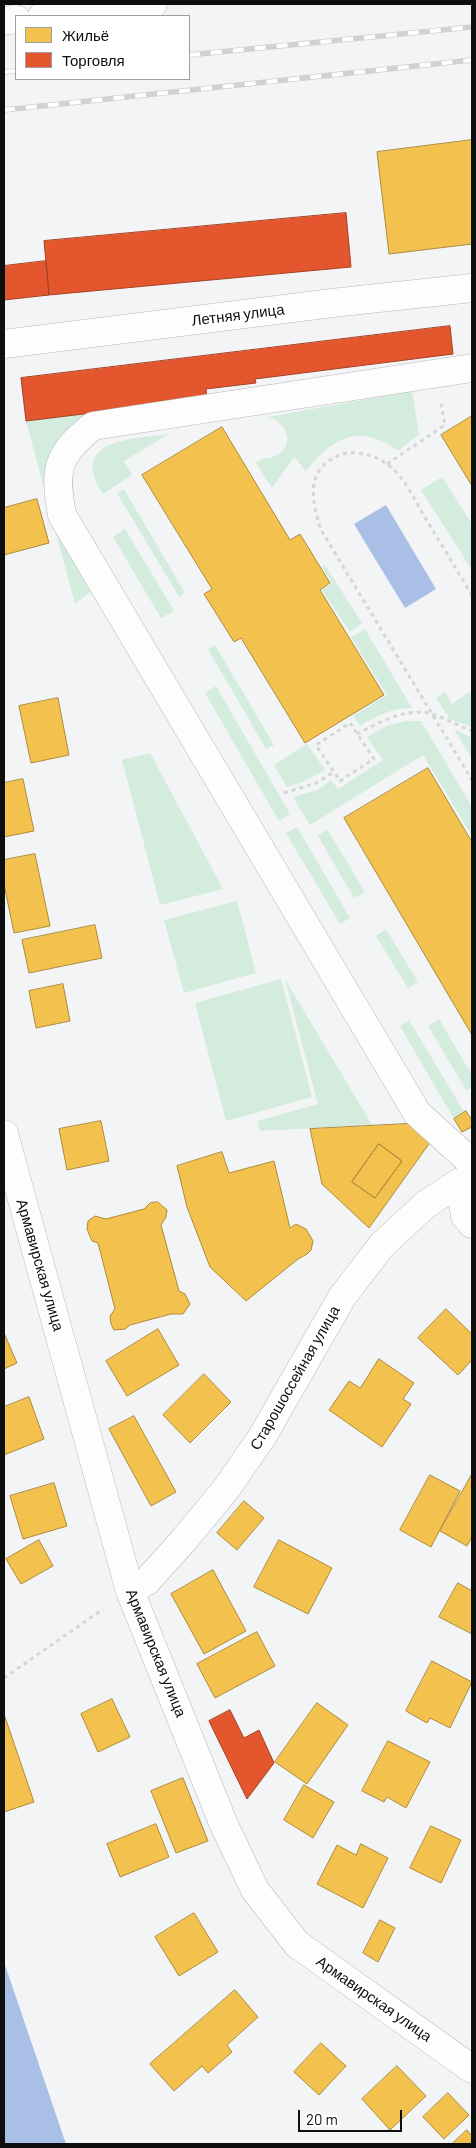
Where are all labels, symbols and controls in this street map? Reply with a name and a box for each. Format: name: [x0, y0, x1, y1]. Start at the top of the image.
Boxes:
legend: [15, 15, 190, 80]
text: Жильё: [62, 26, 109, 44]
text: Торговля: [62, 51, 125, 69]
street label: Летняя улица: [191, 300, 285, 330]
street label: Армавирская улица: [12, 1197, 68, 1333]
street label: Старошоссейная улица: [246, 1303, 344, 1453]
street label: Армавирская улица: [122, 1586, 190, 1720]
street label: Армавирская улица: [313, 1952, 435, 2046]
scale bar: [301, 2100, 405, 2132]
text: 20 m: [306, 2110, 338, 2128]

